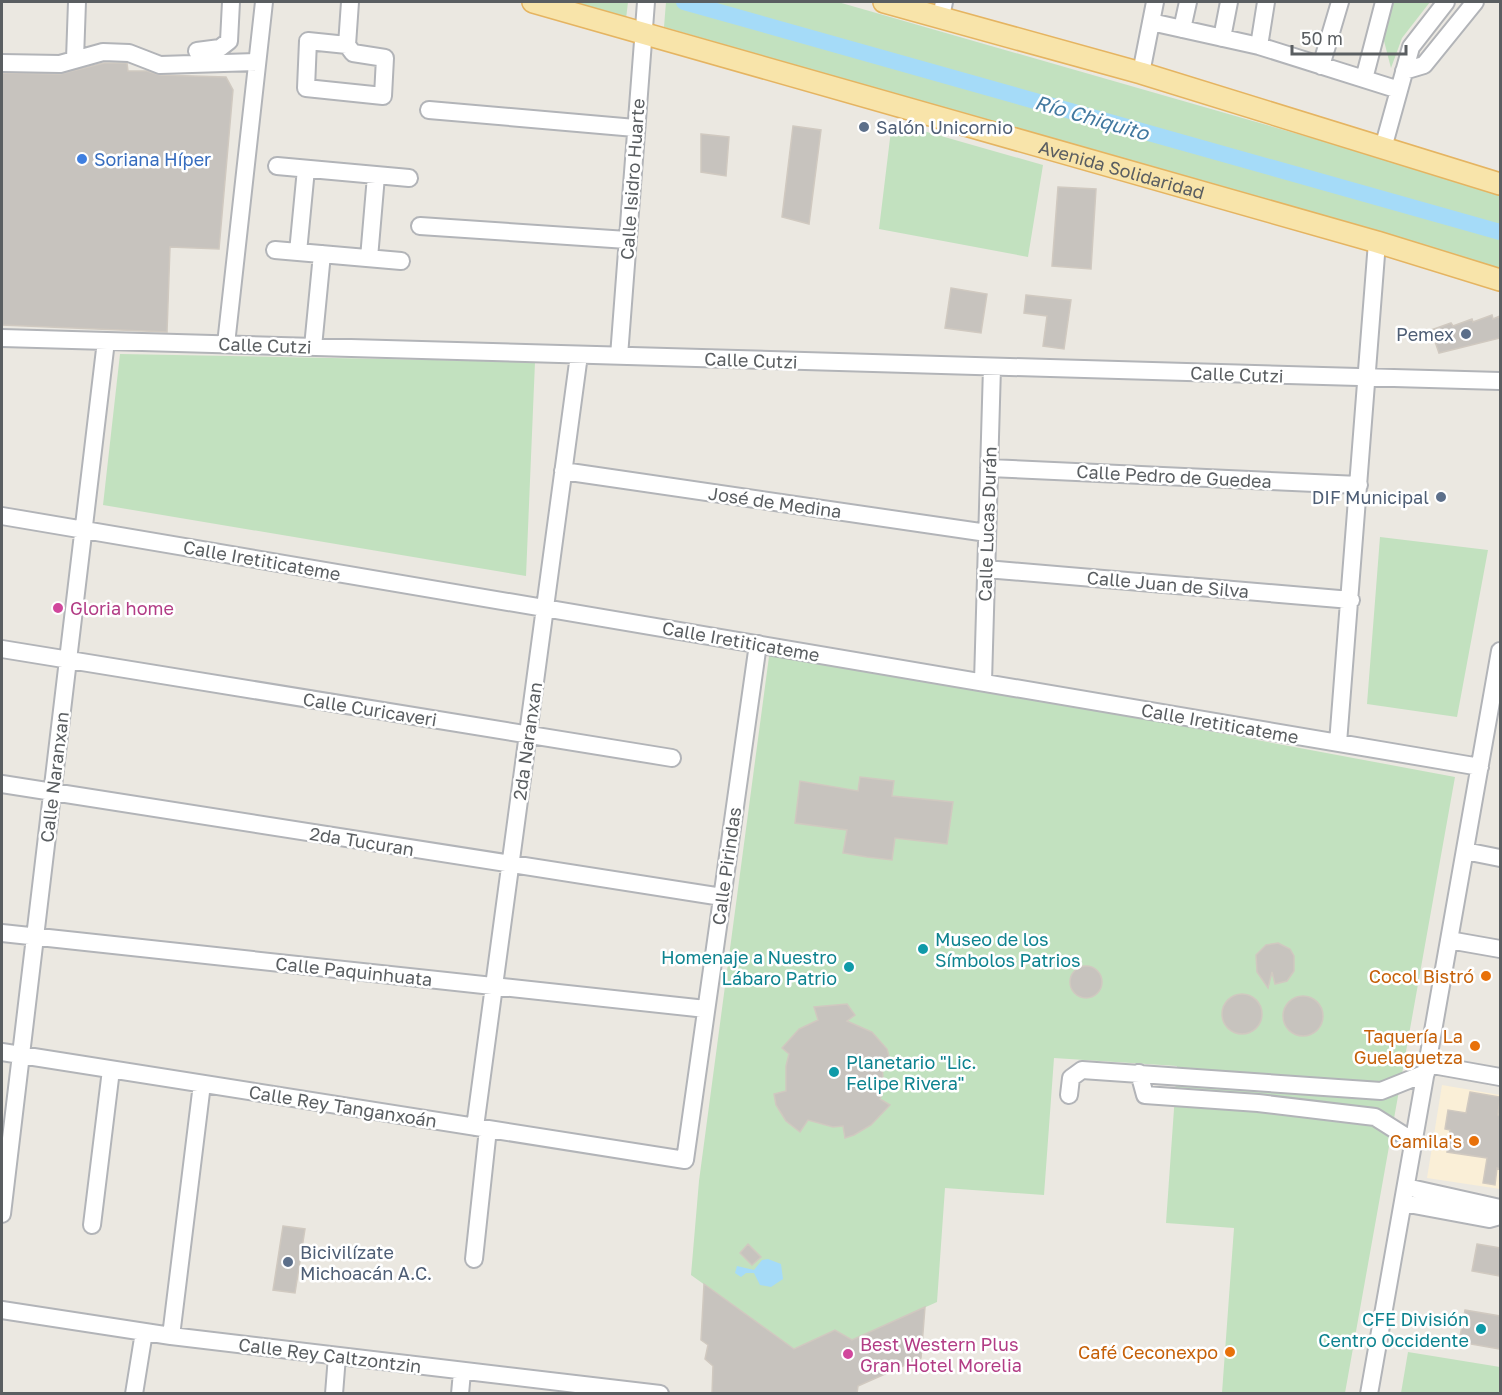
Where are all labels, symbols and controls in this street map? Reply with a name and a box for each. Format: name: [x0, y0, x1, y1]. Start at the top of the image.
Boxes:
scale bar: [1292, 18, 1406, 56]
text: 50 m: [1301, 27, 1343, 49]
water label: Río Chiquito: [1032, 89, 1152, 145]
street label: Calle Isidro Huarte: [615, 98, 649, 260]
place label: Salón Unicornio: [876, 116, 1013, 138]
marker: Salón Unicornio: [857, 120, 871, 134]
street label: Avenida Solidaridad: [1036, 135, 1207, 203]
place label: Soriana Híper: [94, 148, 211, 170]
marker: Soriana Híper: [75, 152, 89, 166]
place label: Pemex: [1396, 323, 1454, 345]
marker: Pemex: [1459, 327, 1473, 341]
street label: Calle Cutzi: [218, 332, 312, 358]
street label: Calle Cutzi: [704, 347, 798, 373]
street label: Calle Cutzi: [1190, 361, 1284, 387]
street label: Calle Lucas Durán: [973, 446, 1001, 602]
street label: Calle Pedro de Guedea: [1076, 460, 1272, 492]
street label: José de Medina: [707, 482, 843, 522]
place label: DIF Municipal: [1312, 486, 1429, 508]
marker: DIF Municipal: [1434, 490, 1448, 504]
street label: Calle Iretiticateme: [182, 535, 342, 585]
street label: Calle Juan de Silva: [1086, 566, 1250, 602]
place label: Gloria home: [70, 597, 174, 619]
marker: Gloria home: [51, 601, 65, 615]
street label: Calle Iretiticateme: [661, 616, 821, 666]
street label: 2da Naranxan: [508, 681, 546, 801]
street label: Calle Curicaveri: [301, 688, 439, 730]
street label: Calle Iretiticateme: [1140, 698, 1300, 748]
street label: Calle Naranxan: [35, 710, 73, 844]
street label: Calle Pirindas: [707, 806, 745, 926]
street label: 2da Tucuran: [308, 822, 416, 860]
place label: Museo de los Símbolos Patrios: [935, 928, 1081, 971]
marker: Museo de los Símbolos Patrios: [916, 942, 930, 956]
place label: Homenaje a Nuestro Lábaro Patrio: [661, 946, 837, 989]
street label: Calle Paquinhuata: [274, 952, 434, 990]
marker: Homenaje a Nuestro Lábaro Patrio: [842, 960, 856, 974]
place label: Cocol Bistró: [1369, 965, 1474, 987]
marker: Cocol Bistró: [1479, 969, 1493, 983]
place label: Taquería La Guelaguetza: [1354, 1025, 1463, 1068]
marker: Taquería La Guelaguetza: [1468, 1039, 1482, 1053]
place label: Planetario "Lic. Felipe Rivera": [846, 1051, 977, 1094]
marker: Planetario "Lic. Felipe Rivera": [827, 1065, 841, 1079]
street label: Calle Rey Tanganxoán: [247, 1080, 439, 1132]
place label: Camila's: [1390, 1130, 1462, 1152]
marker: Camila's: [1467, 1134, 1481, 1148]
place label: Bicivilízate Michoacán A.C.: [300, 1241, 432, 1284]
marker: Bicivilízate Michoacán A.C.: [281, 1255, 295, 1269]
place label: CFE División Centro Occidente: [1318, 1308, 1469, 1351]
marker: CFE División Centro Occidente: [1474, 1322, 1488, 1336]
street label: Calle Rey Caltzontzin: [237, 1333, 423, 1377]
place label: Best Western Plus Gran Hotel Morelia: [860, 1333, 1022, 1376]
place label: Café Ceconexpo: [1078, 1341, 1218, 1363]
marker: Café Ceconexpo: [1223, 1345, 1237, 1359]
marker: Best Western Plus Gran Hotel Morelia: [841, 1347, 855, 1361]

